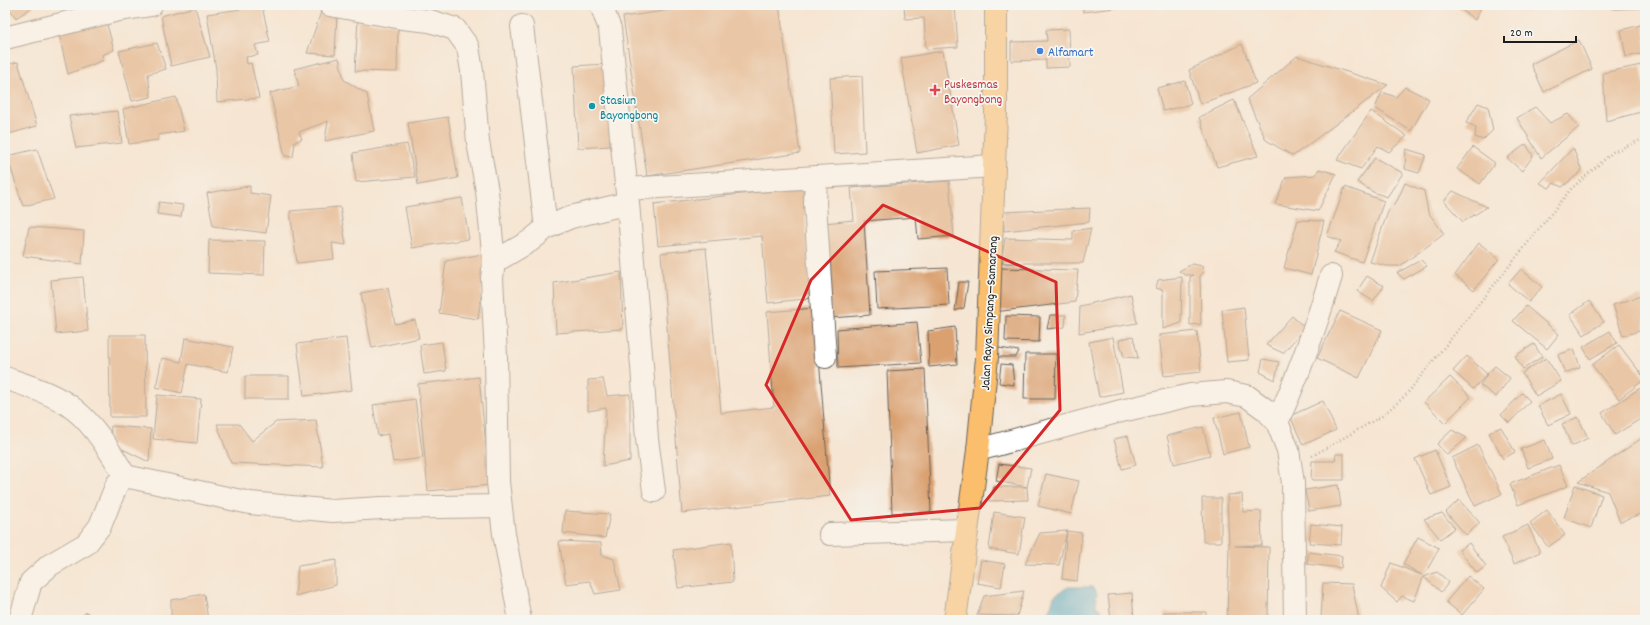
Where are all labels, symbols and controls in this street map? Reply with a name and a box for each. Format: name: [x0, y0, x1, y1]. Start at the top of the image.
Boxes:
scale bar: [1504, 18, 1576, 44]
text: 20 m: [1510, 25, 1533, 42]
place label: Alfamart: [1048, 44, 1094, 63]
marker: Alfamart: [1035, 46, 1045, 56]
place label: Puskesmas Bayongbong: [944, 76, 1002, 110]
marker: Puskesmas Bayongbong: [929, 84, 941, 96]
place label: Stasiun Bayongbong: [600, 92, 658, 126]
marker: Stasiun Bayongbong: [587, 101, 597, 111]
street label: Jalan Raya Simpang—Samarang: [977, 235, 1004, 391]

